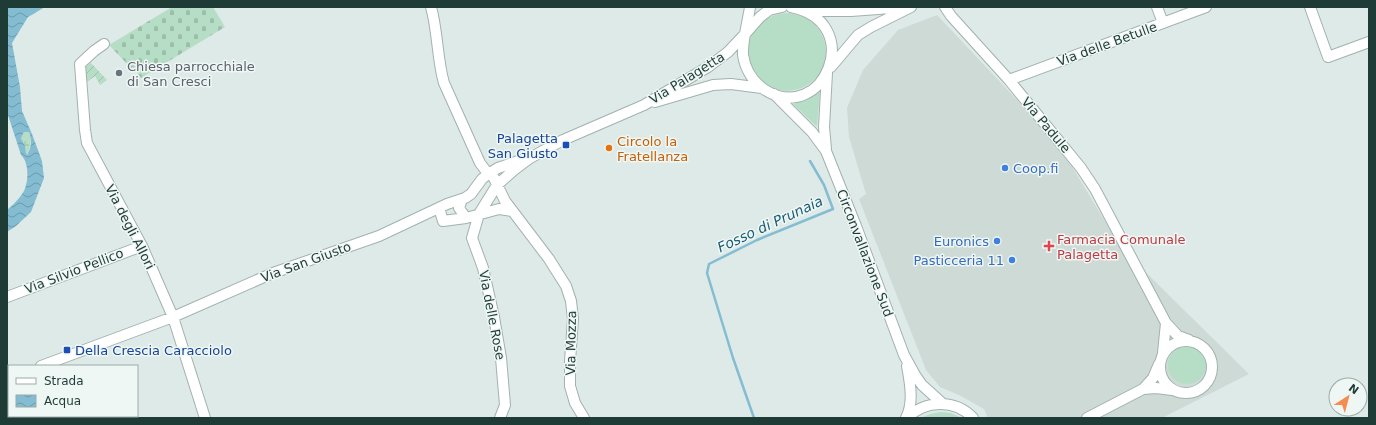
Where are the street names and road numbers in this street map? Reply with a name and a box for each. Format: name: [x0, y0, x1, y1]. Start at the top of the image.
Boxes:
street label: Via delle Betulle: [1055, 19, 1159, 69]
street label: Via Palagetta: [647, 49, 727, 107]
street label: Via Padule: [1019, 94, 1073, 156]
street label: Via degli Allori: [102, 182, 158, 272]
street label: Circonvallazione Sud: [834, 187, 896, 319]
street label: Via San Giusto: [259, 239, 353, 285]
street label: Via Silvio Pellico: [23, 245, 126, 297]
street label: Via delle Rose: [476, 269, 508, 361]
street label: Via Mozza: [563, 310, 579, 376]

